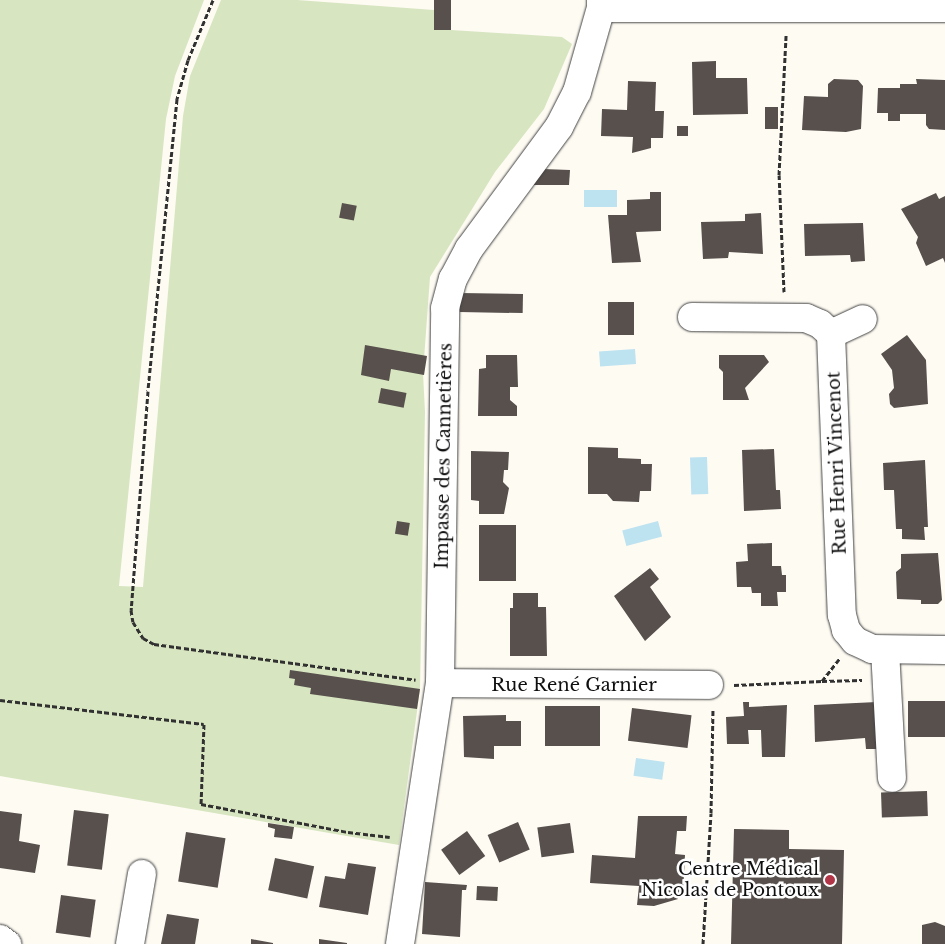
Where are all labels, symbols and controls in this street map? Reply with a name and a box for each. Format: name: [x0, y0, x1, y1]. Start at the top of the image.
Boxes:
street label: Impasse des Cannetières: [431, 343, 457, 569]
street label: Rue Henri Vincenot: [823, 371, 851, 555]
street label: Rue René Garnier: [491, 674, 657, 696]
place label: Centre Médical Nicolas de Pontoux: [641, 859, 819, 902]
marker: Centre Médical Nicolas de Pontoux: [823, 873, 837, 887]

